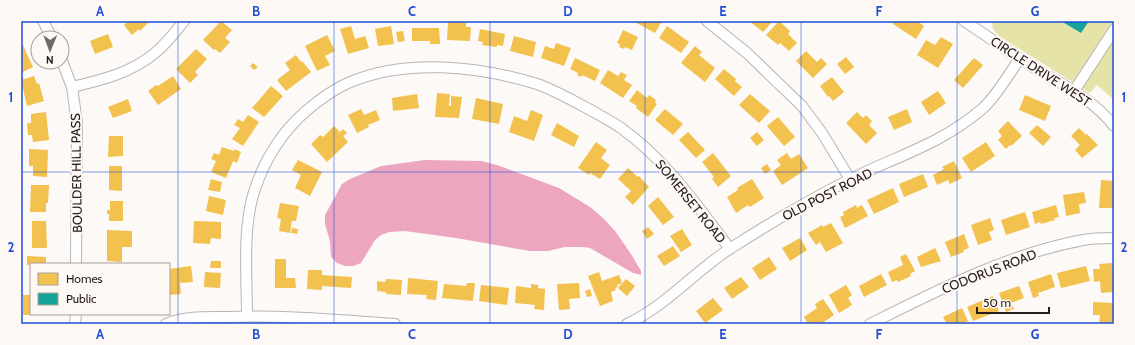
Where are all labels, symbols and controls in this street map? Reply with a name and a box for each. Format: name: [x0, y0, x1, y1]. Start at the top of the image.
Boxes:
text: A: [96, 3, 105, 19]
text: B: [252, 3, 260, 19]
text: C: [408, 3, 416, 19]
text: D: [563, 3, 573, 19]
text: E: [719, 3, 727, 19]
text: F: [876, 3, 883, 19]
text: G: [1031, 3, 1040, 19]
north arrow: [30, 30, 70, 70]
street label: CIRCLE DRIVE WEST: [988, 33, 1094, 109]
text: N: [46, 53, 54, 67]
text: 1: [9, 89, 13, 105]
text: 1: [1122, 89, 1126, 105]
street label: BOULDER HILL PASS: [67, 113, 85, 233]
street label: SOMERSET ROAD: [652, 156, 730, 246]
street label: OLD POST ROAD: [779, 164, 875, 224]
text: 2: [8, 239, 15, 255]
text: 2: [1121, 239, 1128, 255]
street label: CODORUS ROAD: [939, 246, 1039, 296]
legend: [30, 263, 170, 315]
text: Homes: [66, 271, 103, 286]
scale bar: [977, 289, 1049, 315]
text: Public: [66, 291, 97, 306]
text: 50 m: [983, 295, 1011, 310]
text: A: [96, 326, 105, 342]
text: B: [252, 326, 260, 342]
text: C: [408, 326, 416, 342]
text: D: [563, 326, 573, 342]
text: E: [719, 326, 727, 342]
text: F: [876, 326, 883, 342]
text: G: [1031, 326, 1040, 342]

